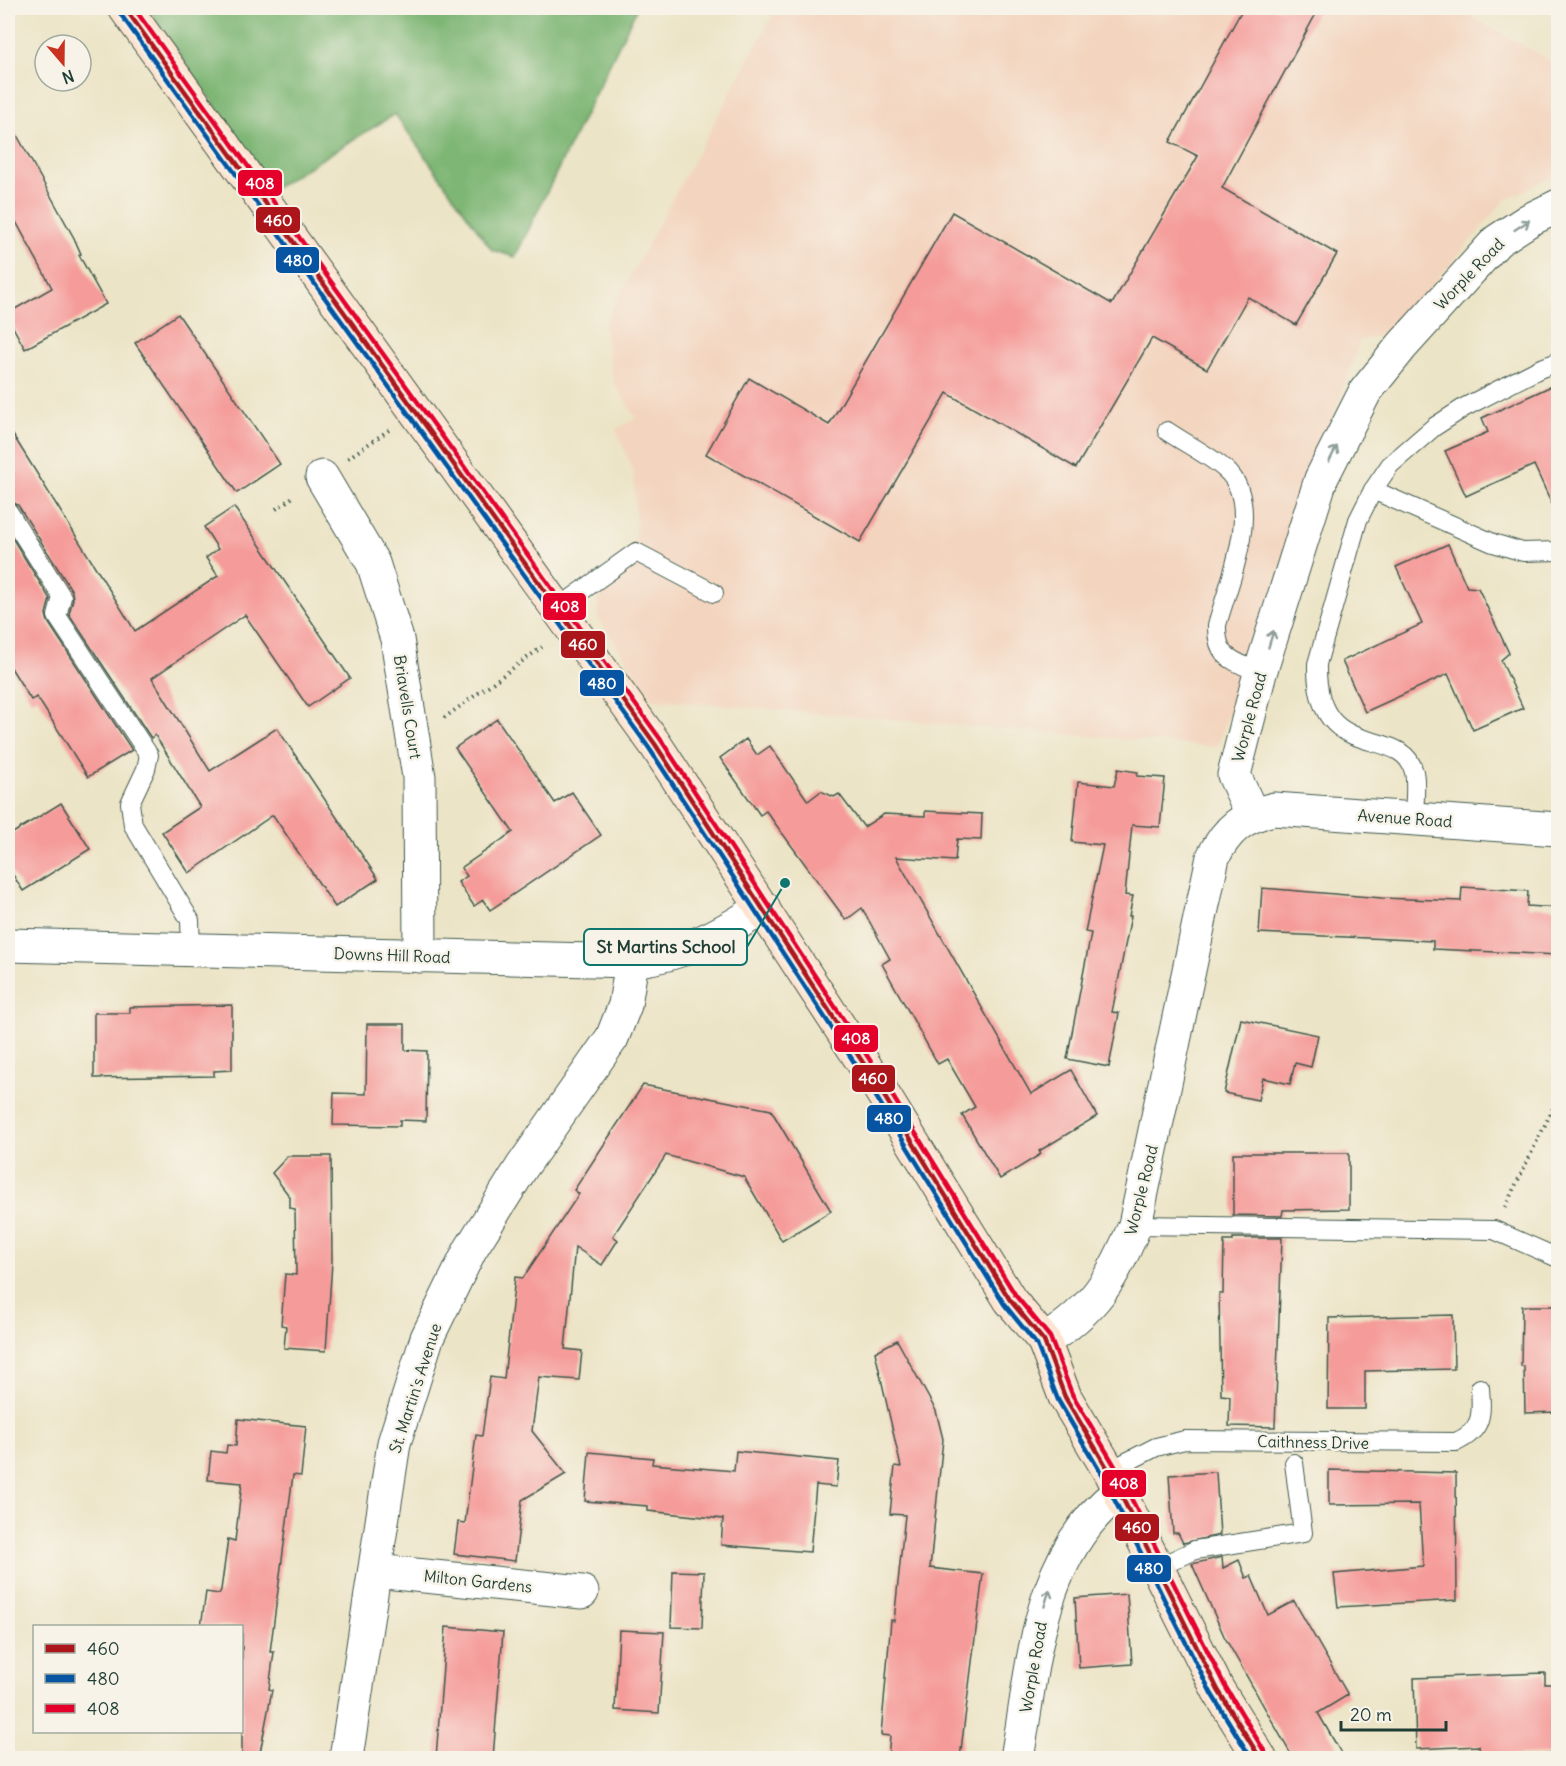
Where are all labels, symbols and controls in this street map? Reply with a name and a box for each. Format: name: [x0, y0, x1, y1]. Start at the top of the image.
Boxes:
north arrow: [33, 33, 93, 93]
text: N: [60, 66, 77, 88]
line badge: 408: [237, 169, 283, 197]
text: 408: [246, 173, 275, 193]
line badge: 460: [255, 206, 301, 234]
text: 460: [263, 210, 293, 230]
one-way arrow: [1513, 219, 1530, 231]
street label: Worple Road: [1430, 234, 1508, 314]
line badge: 480: [275, 246, 320, 274]
text: 480: [284, 250, 313, 270]
one-way arrow: [1328, 446, 1339, 464]
line badge: 408: [542, 592, 587, 621]
text: 408: [551, 596, 580, 616]
line badge: 460: [560, 630, 606, 659]
one-way arrow: [1266, 630, 1277, 649]
text: 460: [568, 634, 598, 654]
street label: Briavells Court: [390, 654, 426, 761]
line badge: 480: [579, 669, 625, 697]
street label: Worple Road: [1227, 670, 1271, 764]
text: 480: [588, 673, 617, 693]
street label: Avenue Road: [1357, 805, 1453, 831]
callout: St Martins School: [584, 929, 747, 965]
text: St Martins School: [597, 935, 735, 958]
street label: Downs Hill Road: [333, 943, 451, 967]
line badge: 408: [833, 1024, 879, 1053]
text: 408: [842, 1028, 871, 1048]
line badge: 460: [851, 1064, 896, 1093]
text: 460: [858, 1068, 888, 1088]
line badge: 480: [866, 1104, 912, 1133]
text: 480: [875, 1108, 904, 1128]
street label: Worple Road: [1120, 1143, 1162, 1237]
street label: St. Martin's Avenue: [385, 1320, 445, 1456]
street label: Caithness Drive: [1257, 1431, 1369, 1453]
line badge: 408: [1101, 1469, 1147, 1498]
text: 408: [1110, 1473, 1139, 1493]
line badge: 460: [1114, 1513, 1160, 1542]
text: 460: [1122, 1517, 1152, 1537]
line badge: 480: [1126, 1554, 1172, 1583]
text: 480: [1135, 1558, 1164, 1578]
street label: Milton Gardens: [423, 1565, 533, 1597]
one-way arrow: [1042, 1589, 1053, 1608]
street label: Worple Road: [1015, 1620, 1051, 1714]
legend: [33, 1625, 243, 1733]
text: 460: [87, 1637, 120, 1660]
text: 480: [87, 1667, 120, 1690]
scale bar: [1341, 1694, 1446, 1732]
text: 408: [87, 1697, 120, 1720]
text: 20 m: [1350, 1703, 1392, 1726]

